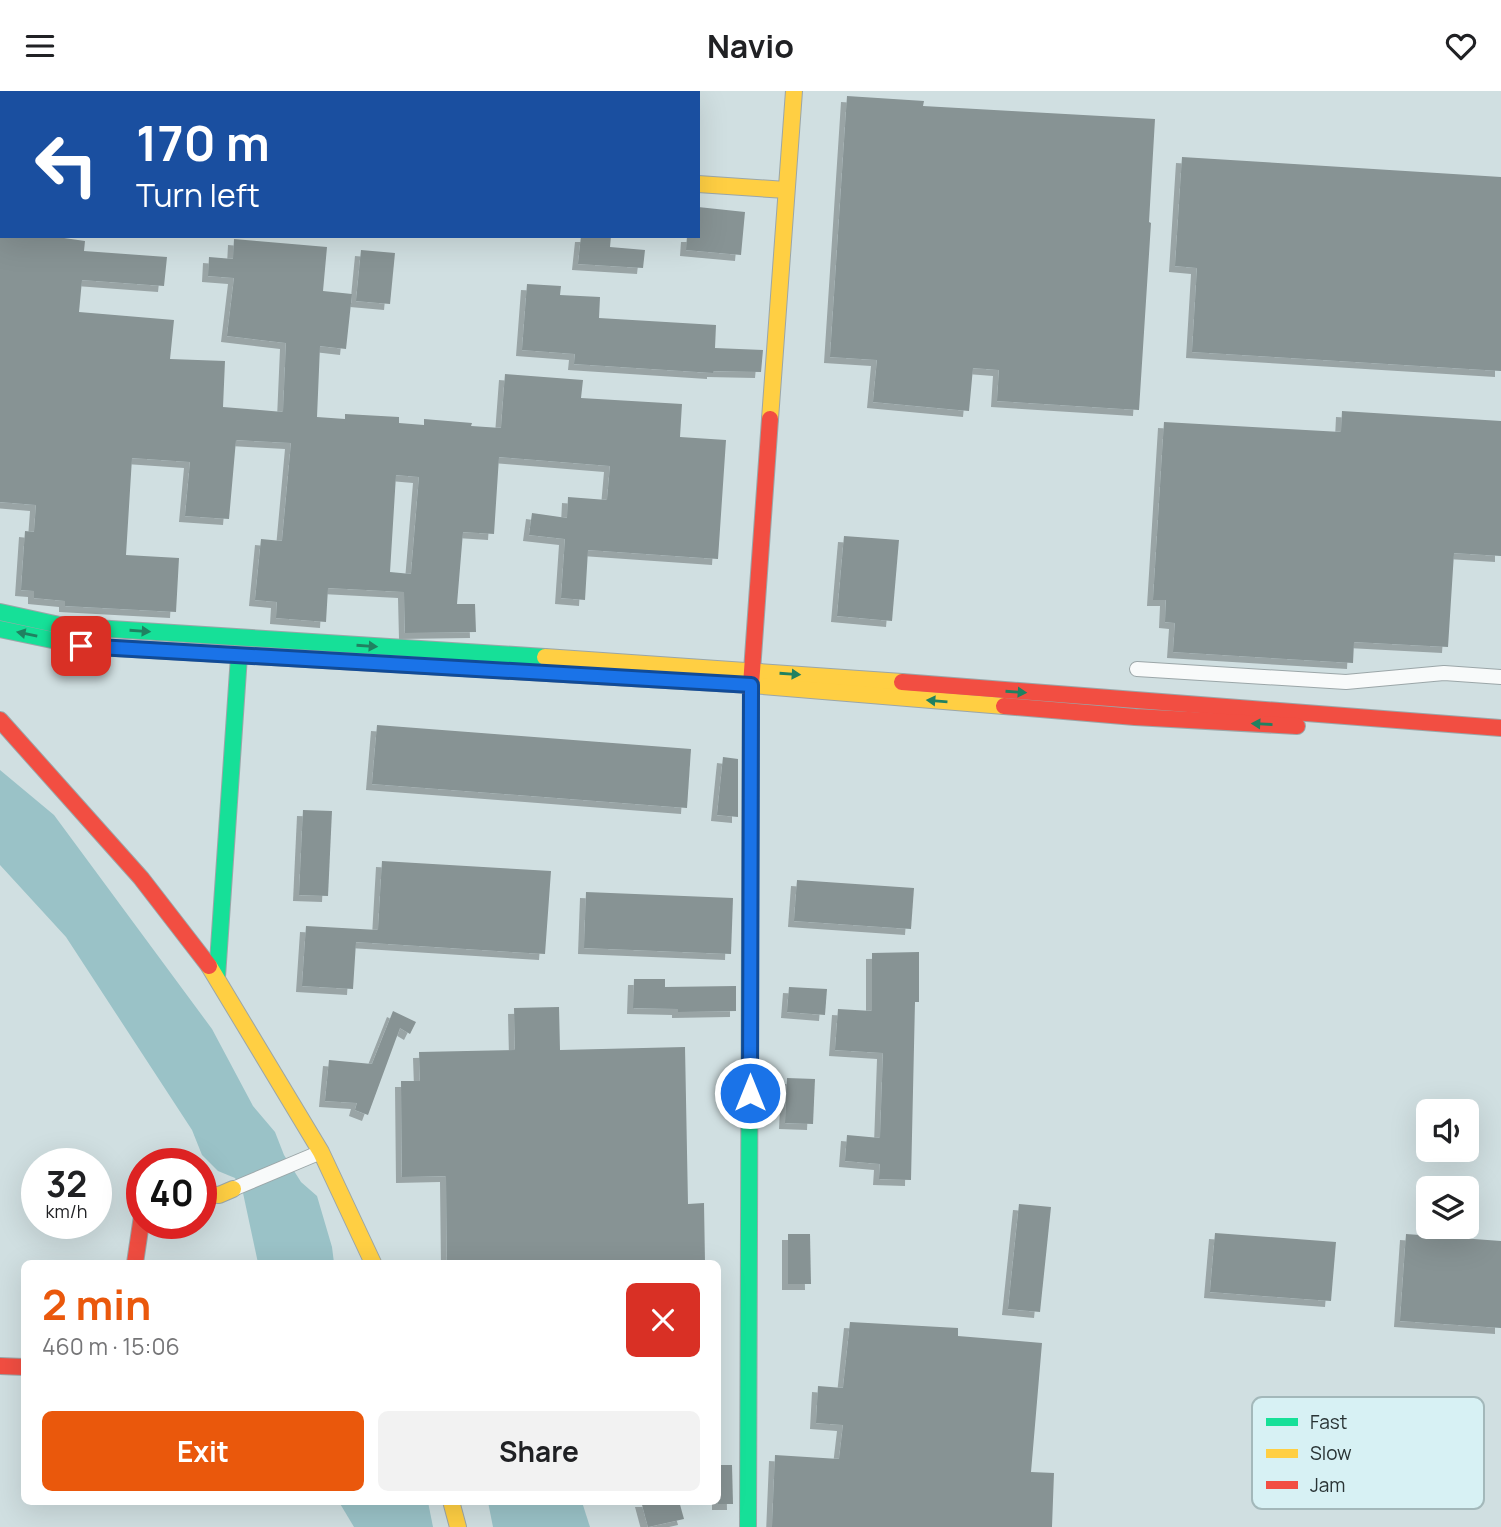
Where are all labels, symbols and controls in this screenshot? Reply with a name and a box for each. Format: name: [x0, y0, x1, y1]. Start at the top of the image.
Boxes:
text: Navio: [707, 24, 794, 68]
icon: menu: [21, 27, 59, 65]
icon: heart: [1442, 27, 1480, 65]
text: 170 m: [136, 109, 270, 176]
icon: left: [21, 119, 112, 210]
text: Turn left: [136, 173, 260, 217]
pin: [51, 616, 111, 676]
one-way arrow: [129, 626, 151, 637]
icon: arrive: [62, 627, 100, 665]
one-way arrow: [16, 629, 38, 640]
one-way arrow: [356, 641, 378, 652]
one-way arrow: [779, 669, 801, 680]
one-way arrow: [1006, 687, 1028, 698]
one-way arrow: [926, 695, 948, 706]
one-way arrow: [1250, 718, 1272, 729]
position arrow: [713, 1056, 787, 1130]
map controls: [1416, 1099, 1479, 1239]
button: sound: [1416, 1099, 1479, 1162]
speed limit sign: 40: [126, 1148, 217, 1239]
text: 32: [46, 1160, 87, 1208]
button: layers: [1416, 1176, 1479, 1239]
text: km/h: [46, 1199, 87, 1223]
text: 2 min: [42, 1275, 151, 1333]
button: close: [626, 1283, 700, 1357]
text: 460 m · 15:06: [42, 1330, 180, 1362]
legend: [1252, 1397, 1484, 1509]
text: Fast: [1310, 1409, 1347, 1435]
button: Exit: [42, 1411, 364, 1491]
button: Share: [378, 1411, 700, 1491]
text: Slow: [1310, 1440, 1352, 1466]
text: Jam: [1310, 1472, 1345, 1498]

